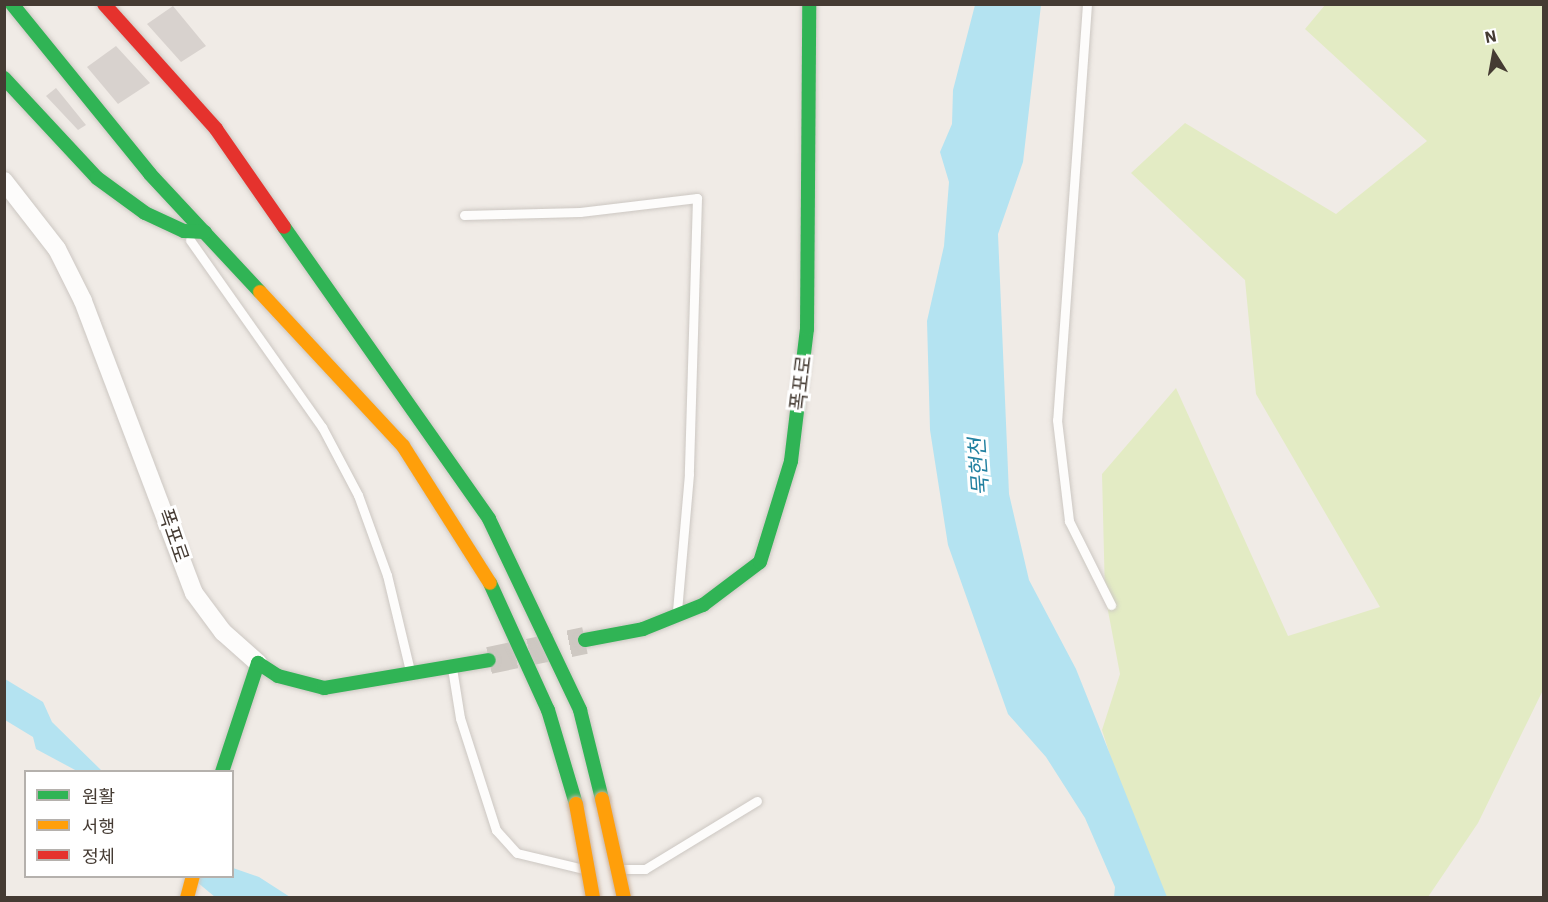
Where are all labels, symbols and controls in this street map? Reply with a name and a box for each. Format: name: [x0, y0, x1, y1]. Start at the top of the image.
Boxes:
north arrow: [1464, 24, 1524, 84]
text: N: [1483, 25, 1498, 47]
street label: 폭포로: [785, 354, 815, 412]
water label: 묵현천: [963, 437, 993, 497]
street label: 폭포로: [154, 505, 194, 565]
legend: [24, 770, 234, 878]
text: 원활: [82, 785, 115, 808]
text: 서행: [82, 815, 115, 838]
text: 정체: [82, 845, 115, 868]

